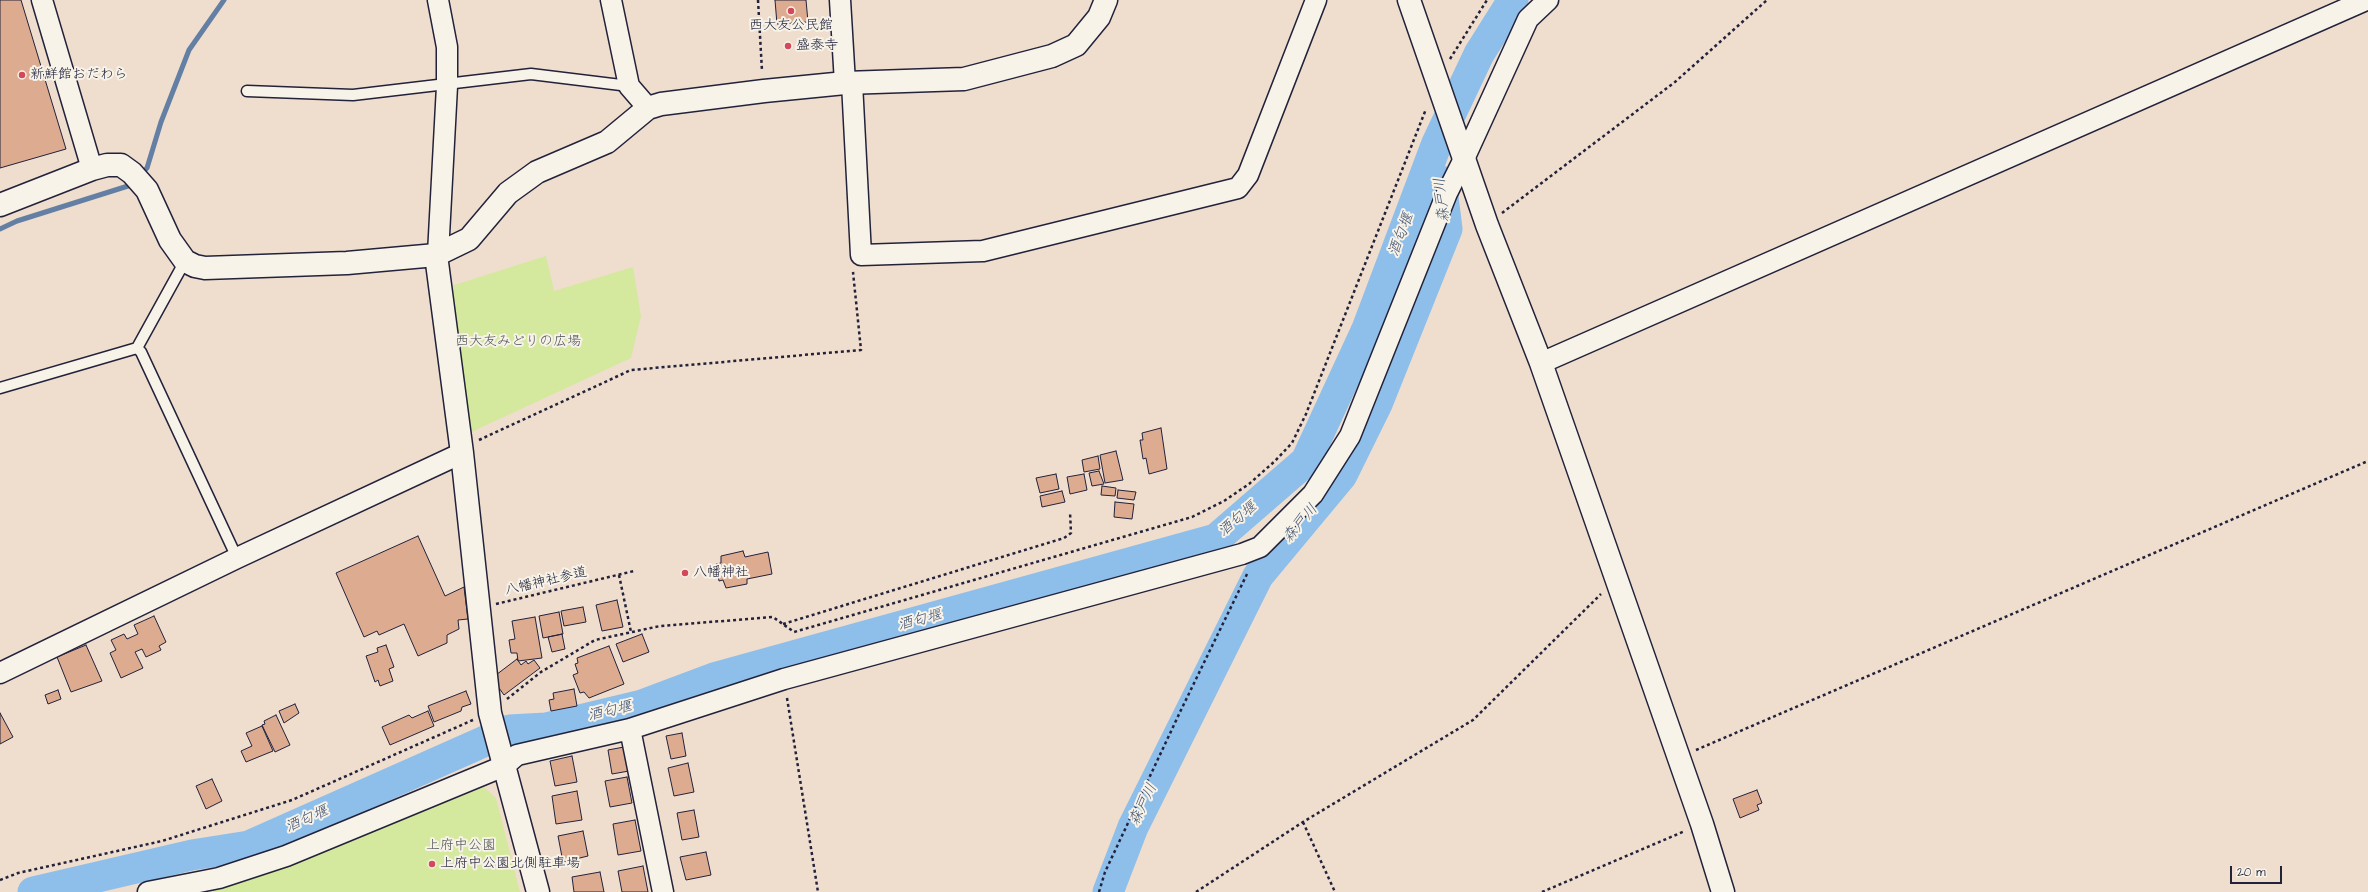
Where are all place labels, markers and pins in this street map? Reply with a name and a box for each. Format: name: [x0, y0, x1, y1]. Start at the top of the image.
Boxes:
marker: 西大友公民館: [786, 6, 796, 16]
place label: 西大友公民館: [749, 18, 833, 34]
place label: 盛泰寺: [796, 38, 838, 54]
marker: 盛泰寺: [783, 41, 793, 51]
place label: 新鮮館おだわら: [30, 67, 128, 83]
marker: 新鮮館おだわら: [17, 70, 27, 80]
place label: 八幡神社: [693, 565, 749, 581]
marker: 八幡神社: [680, 568, 690, 578]
place label: 上府中公園北側駐車場: [440, 856, 580, 872]
marker: 上府中公園北側駐車場: [427, 859, 437, 869]

